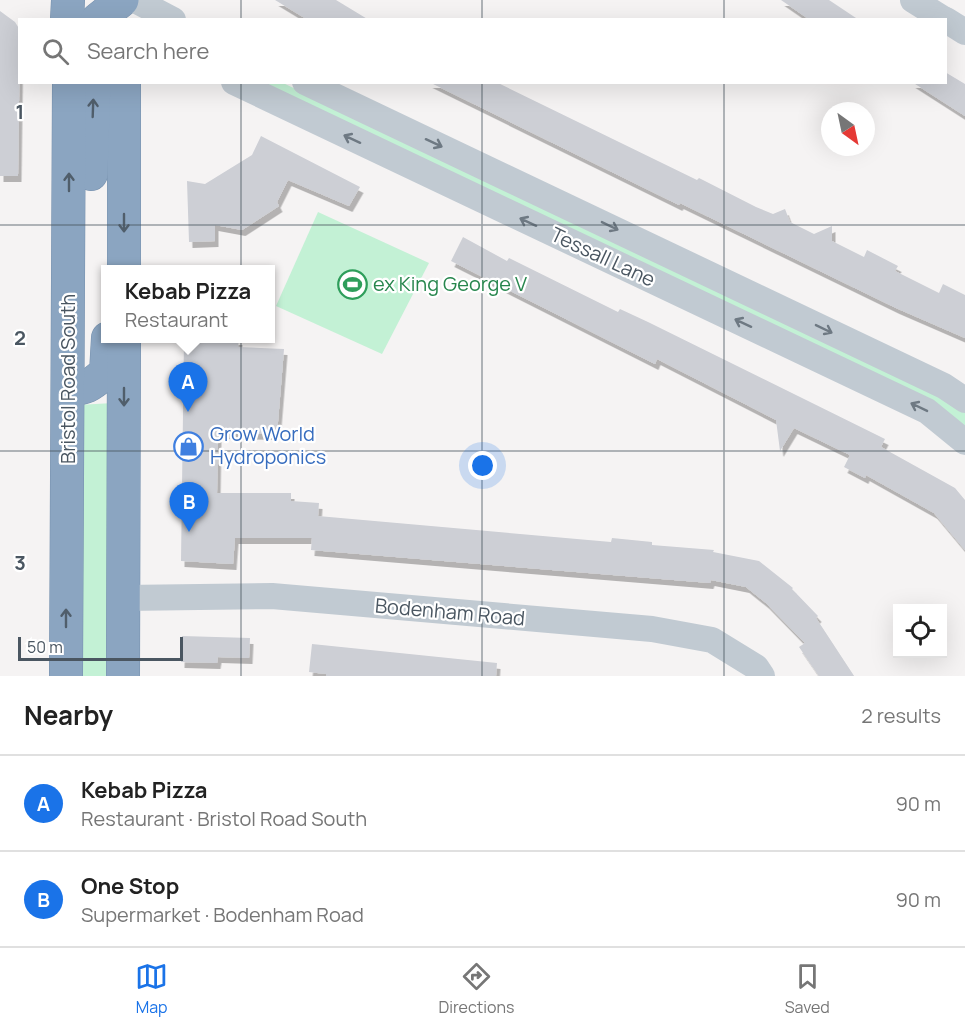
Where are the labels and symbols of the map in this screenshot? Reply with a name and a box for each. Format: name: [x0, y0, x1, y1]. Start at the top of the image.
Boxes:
text: 1: [16, 98, 24, 125]
one-way arrow: [87, 99, 99, 119]
north arrow: [821, 102, 875, 156]
one-way arrow: [344, 132, 362, 144]
one-way arrow: [425, 137, 443, 149]
one-way arrow: [63, 172, 75, 192]
one-way arrow: [118, 213, 130, 233]
one-way arrow: [520, 216, 538, 227]
street label: Tessall Lane: [547, 221, 660, 293]
one-way arrow: [601, 221, 619, 233]
sports icon: ex King George V: [336, 268, 368, 300]
place label: ex King George V: [373, 270, 527, 297]
street label: Bristol Road South: [54, 294, 81, 464]
one-way arrow: [734, 317, 752, 329]
one-way arrow: [815, 323, 833, 335]
text: 2: [14, 324, 26, 351]
pin: A: [168, 362, 207, 412]
one-way arrow: [118, 386, 130, 406]
one-way arrow: [910, 401, 928, 412]
place label: Grow World Hydroponics: [210, 420, 326, 470]
shop icon: Grow World Hydroponics: [173, 430, 205, 462]
your location: [468, 451, 497, 480]
pin: B: [170, 482, 208, 532]
text: 3: [14, 549, 26, 576]
street label: Bodenham Road: [374, 591, 526, 632]
one-way arrow: [60, 608, 72, 628]
scale bar: [18, 634, 183, 662]

